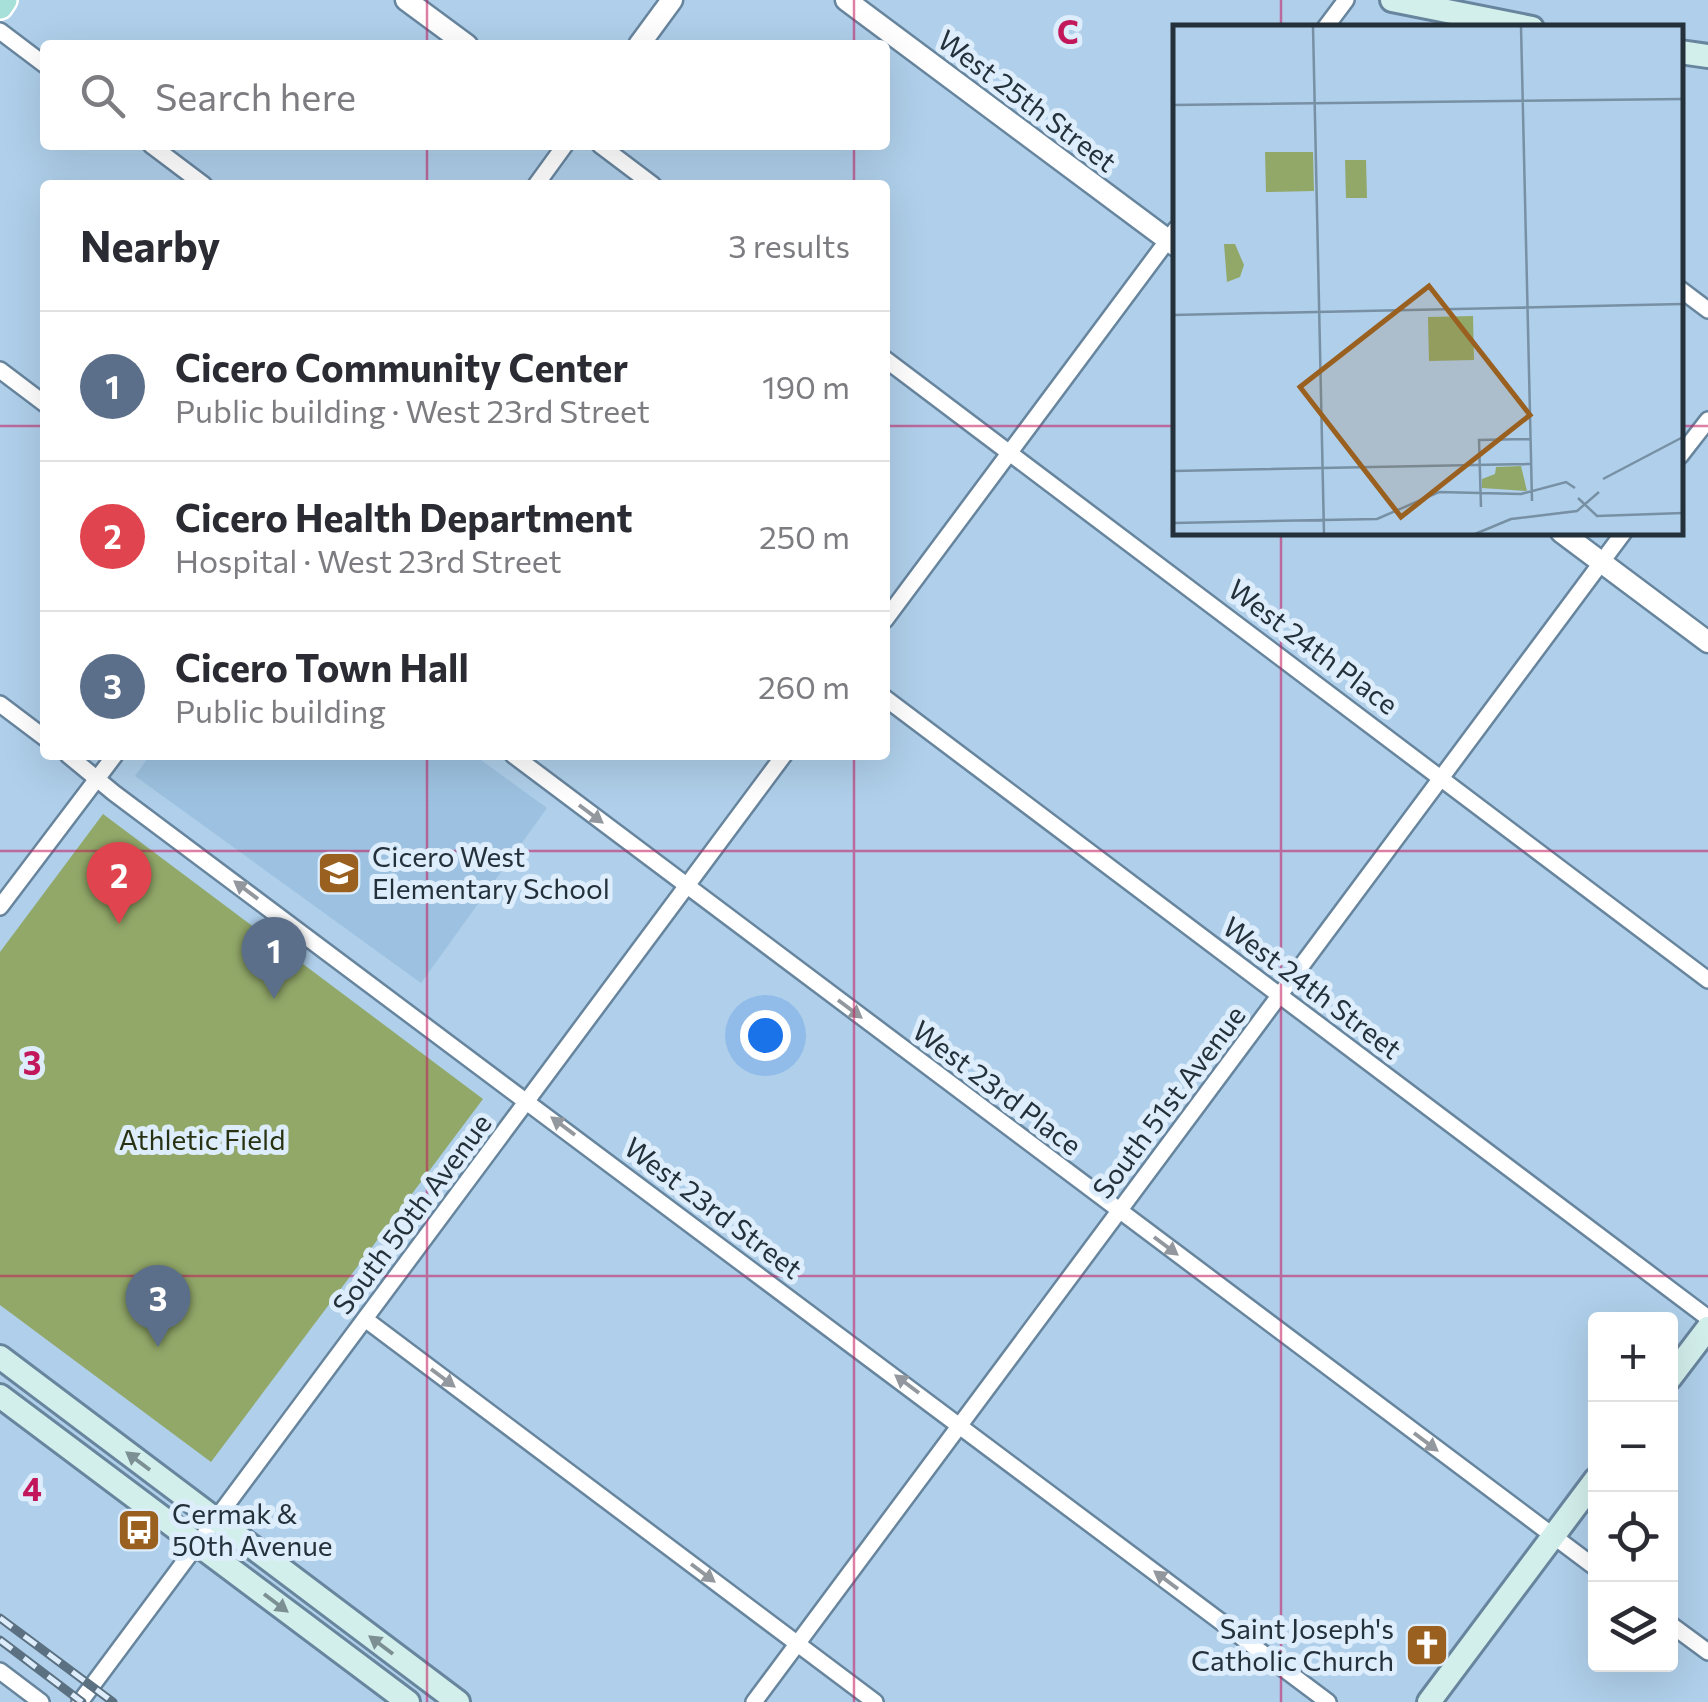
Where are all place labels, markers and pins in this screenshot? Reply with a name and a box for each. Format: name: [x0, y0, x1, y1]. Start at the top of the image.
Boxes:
place label: Cicero West Elementary School: [372, 839, 610, 905]
pin: 2: [86, 842, 152, 924]
school or university icon: Cicero West Elementary School: [316, 850, 362, 896]
pin: 1: [242, 916, 306, 999]
pin: 3: [126, 1264, 190, 1347]
place label: Cermak & 50th Avenue: [172, 1496, 333, 1562]
bus stop icon: Cermak & 50th Avenue: [116, 1507, 162, 1553]
place label: Saint Joseph's Catholic Church: [1191, 1611, 1394, 1677]
church icon: Saint Joseph's Catholic Church: [1404, 1622, 1450, 1668]

